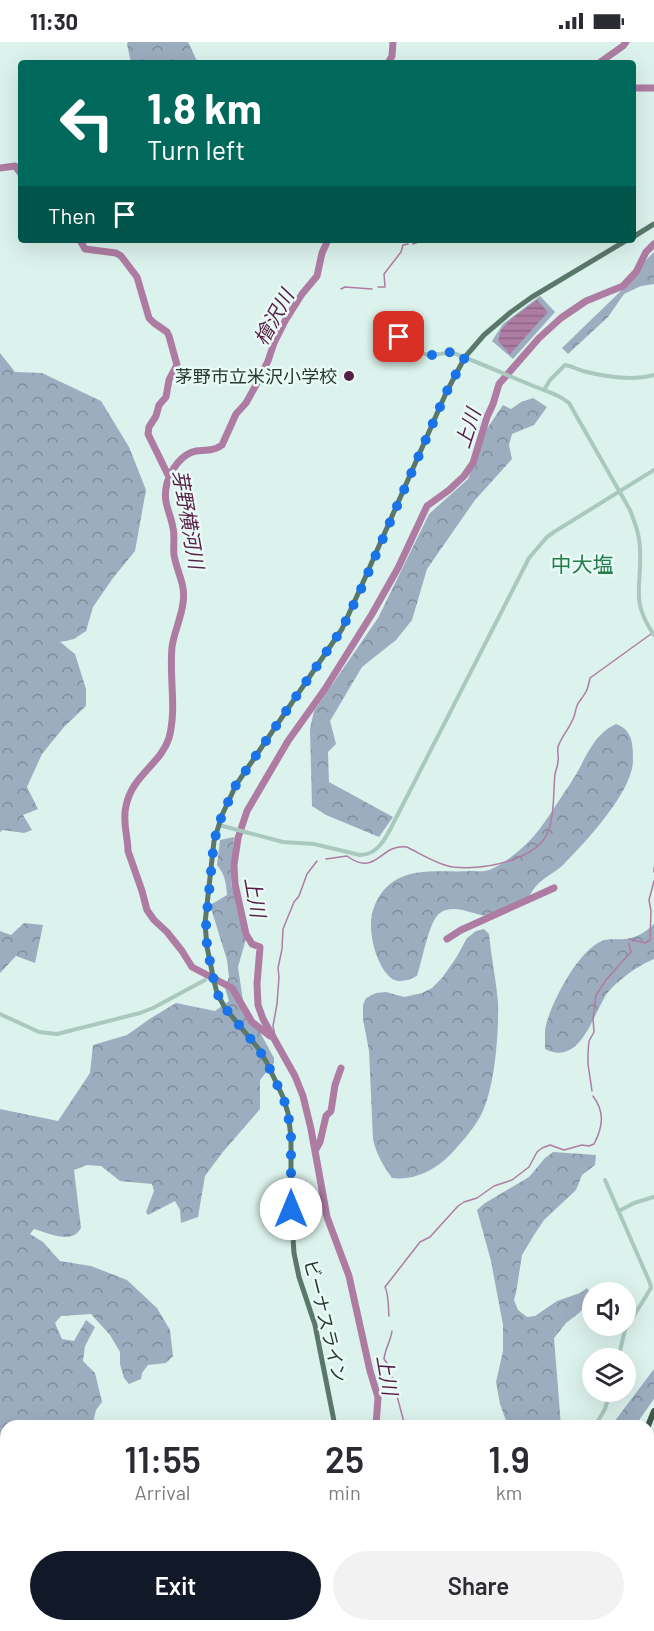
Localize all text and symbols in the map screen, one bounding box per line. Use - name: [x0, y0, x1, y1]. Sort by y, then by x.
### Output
- text: 11:30: [30, 8, 78, 34]
- text: 1.8 km: [147, 82, 262, 132]
- icon: left: [48, 84, 126, 162]
- text: Turn left: [147, 133, 245, 165]
- icon: arrive: [108, 198, 141, 231]
- text: Then: [48, 202, 96, 228]
- water label: 檜沢川: [248, 283, 299, 349]
- pin: [373, 311, 424, 362]
- icon: arrive: [382, 320, 415, 353]
- place label: 茅野市立米沢小学校: [175, 365, 337, 387]
- marker: 茅野市立米沢小学校: [342, 369, 356, 383]
- water label: 上川: [449, 403, 485, 451]
- water label: 芽野横河川: [168, 468, 210, 572]
- district label: 中大塩: [551, 551, 614, 576]
- water label: 上川: [241, 875, 272, 921]
- position arrow: [259, 1177, 323, 1241]
- street label: ビーナスライン: [300, 1257, 352, 1385]
- map controls: [582, 1282, 636, 1402]
- button: sound: [582, 1282, 636, 1336]
- button: layers: [582, 1348, 636, 1402]
- water label: 上川: [373, 1353, 404, 1399]
- text: 11:55: [124, 1437, 201, 1480]
- text: 25: [325, 1437, 364, 1480]
- text: 1.9: [488, 1437, 530, 1480]
- text: Arrival: [135, 1480, 190, 1504]
- text: min: [328, 1480, 361, 1504]
- text: km: [496, 1480, 522, 1504]
- button: Exit: [30, 1551, 321, 1620]
- button: Share: [333, 1551, 624, 1620]

